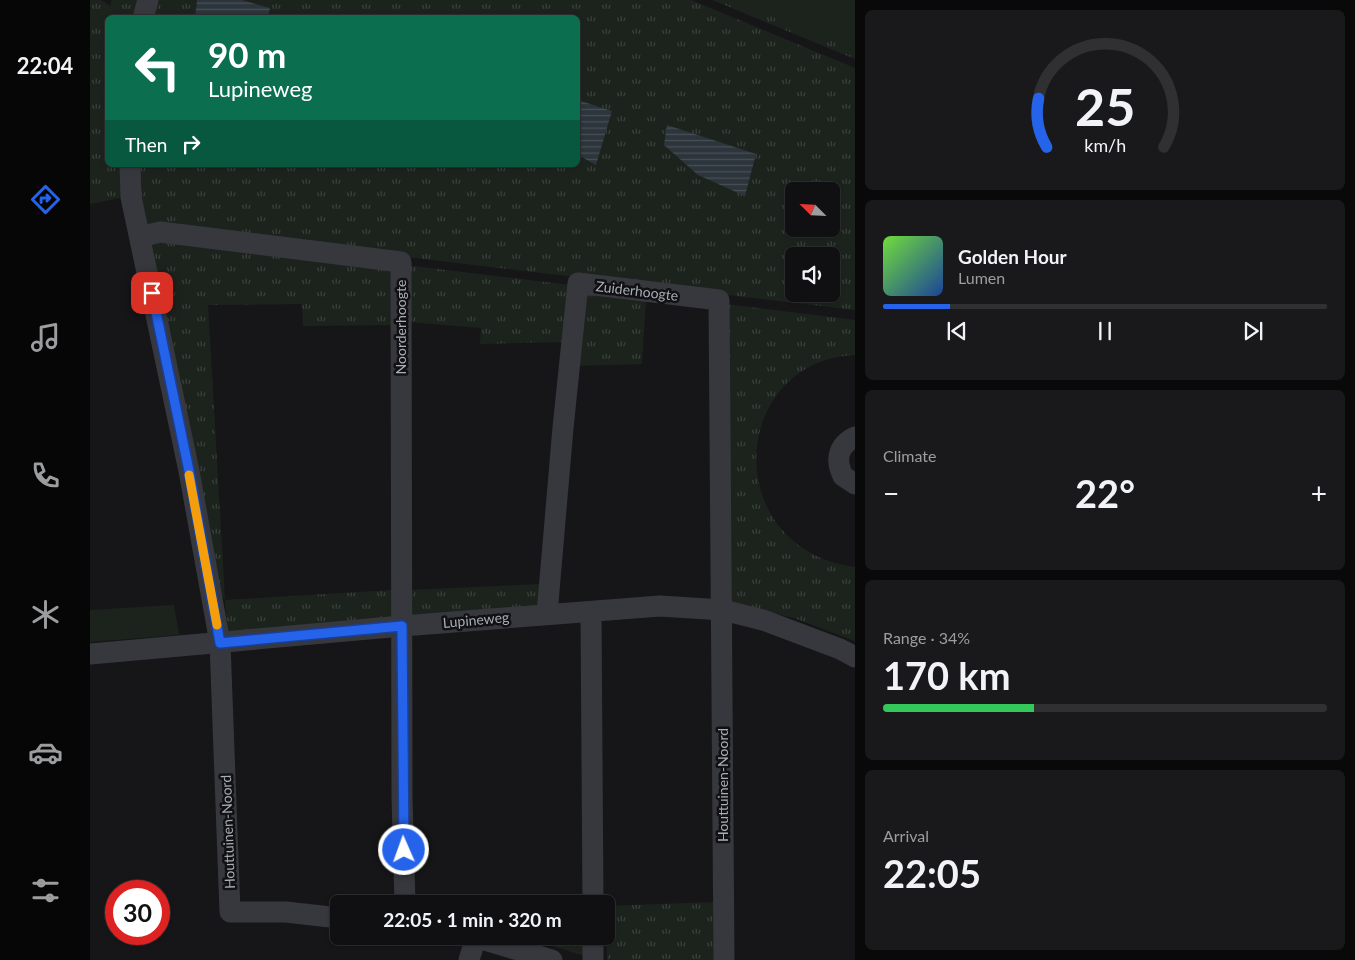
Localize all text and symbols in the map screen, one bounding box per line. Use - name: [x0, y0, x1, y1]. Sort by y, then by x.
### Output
- text: 90 m: [208, 33, 286, 75]
- icon: left: [125, 35, 190, 100]
- text: 22:04: [17, 52, 73, 79]
- text: Lupineweg: [208, 75, 313, 102]
- text: 25: [1075, 75, 1135, 137]
- icon: right: [177, 130, 205, 158]
- text: Then: [125, 133, 167, 156]
- text: km/h: [1084, 134, 1126, 156]
- icon: directions: [28, 182, 63, 217]
- north arrow: [785, 182, 840, 238]
- map controls: [785, 182, 840, 302]
- text: Golden Hour: [958, 245, 1067, 268]
- button: sound: [785, 247, 840, 302]
- text: Lumen: [958, 268, 1005, 287]
- pin: [131, 272, 173, 314]
- street label: Zuiderhoogte: [595, 277, 679, 304]
- icon: arrive: [138, 279, 166, 307]
- street label: Noorderhoogte: [392, 280, 409, 374]
- icon: previous: [943, 317, 971, 345]
- icon: pause: [1091, 317, 1119, 345]
- icon: next: [1239, 317, 1267, 345]
- icon: music: [28, 320, 63, 355]
- text: Climate: [883, 446, 936, 465]
- icon: phone: [28, 458, 63, 493]
- text: 22°: [1075, 470, 1135, 516]
- text: −: [883, 476, 899, 510]
- text: +: [1311, 476, 1327, 510]
- icon: climate: [28, 597, 63, 632]
- street label: Lupineweg: [442, 608, 510, 631]
- text: Range · 34%: [883, 628, 970, 647]
- text: 170 km: [883, 652, 1011, 698]
- street label: Houttuinen-Noord: [714, 728, 731, 842]
- icon: car: [28, 735, 63, 770]
- street label: Houttuinen-Noord: [217, 775, 238, 889]
- position arrow: [377, 823, 429, 875]
- text: Arrival: [883, 826, 929, 845]
- text: 22:05: [883, 850, 981, 896]
- icon: filters: [28, 873, 63, 908]
- speed limit sign: 30: [105, 880, 170, 945]
- text: 22:05 · 1 min · 320 m: [383, 908, 562, 931]

